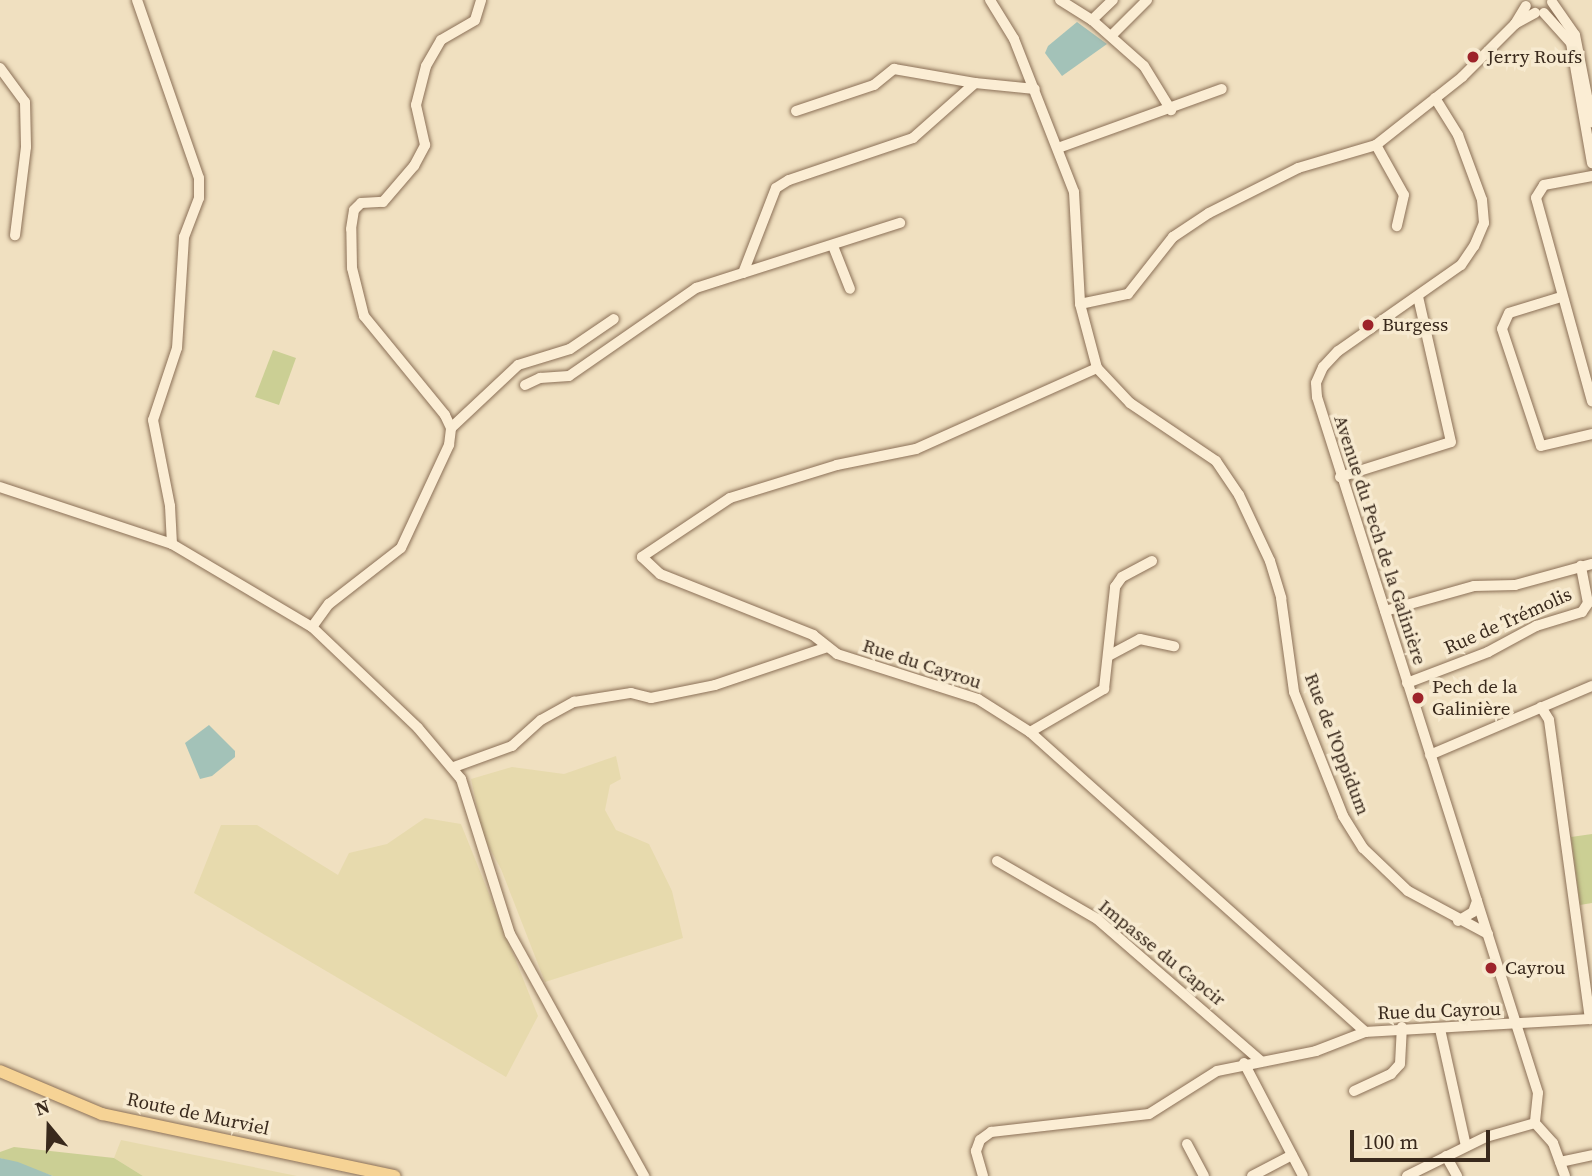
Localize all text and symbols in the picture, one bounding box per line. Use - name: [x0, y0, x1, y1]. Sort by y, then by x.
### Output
- place label: Jerry Roufs: [1487, 46, 1582, 68]
- marker: Jerry Roufs: [1465, 49, 1481, 65]
- place label: Burgess: [1382, 314, 1448, 336]
- marker: Burgess: [1360, 317, 1376, 333]
- street label: Avenue du Pech de la Galinière: [1329, 412, 1431, 668]
- street label: Rue de Trémolis: [1441, 583, 1575, 659]
- street label: Rue du Cayrou: [860, 634, 984, 694]
- street label: Rue de l'Oppidum: [1299, 670, 1375, 818]
- place label: Pech de la Galinière: [1432, 676, 1517, 720]
- marker: Pech de la Galinière: [1410, 690, 1426, 706]
- street label: Impasse du Capcir: [1094, 895, 1230, 1011]
- place label: Cayrou: [1505, 957, 1565, 979]
- marker: Cayrou: [1483, 960, 1499, 976]
- street label: Rue du Cayrou: [1377, 997, 1501, 1025]
- street label: Route de Murviel: [125, 1088, 271, 1140]
- north arrow: [14, 1092, 84, 1162]
- text: N: [31, 1093, 53, 1122]
- scale bar: [1354, 1116, 1494, 1160]
- text: 100 m: [1363, 1127, 1418, 1156]

